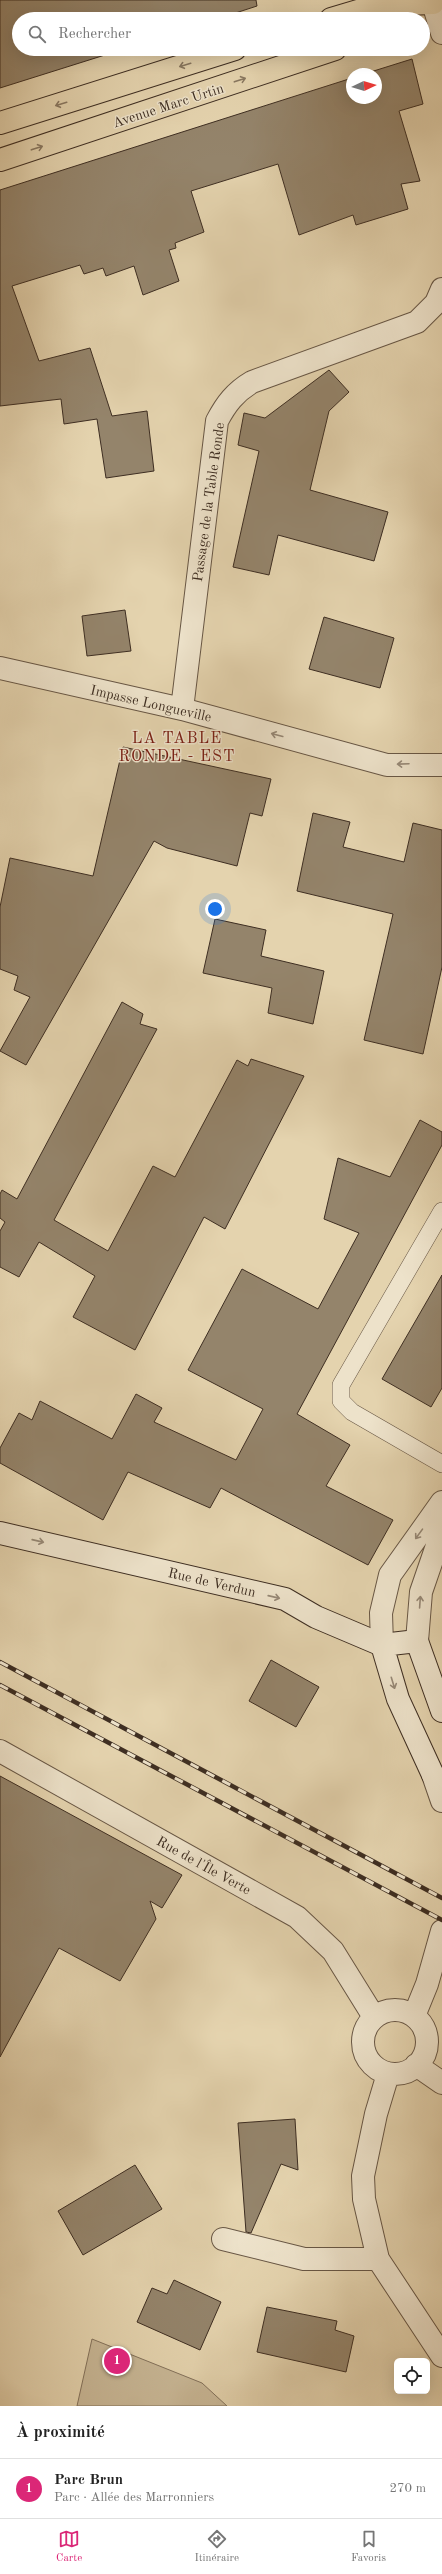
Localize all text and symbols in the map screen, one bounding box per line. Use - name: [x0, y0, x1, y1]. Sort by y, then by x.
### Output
- search box: [12, 12, 430, 56]
- icon: search: [26, 23, 48, 45]
- text: Rechercher: [58, 27, 131, 42]
- one-way arrow: [178, 62, 191, 69]
- north arrow: [346, 68, 382, 104]
- one-way arrow: [234, 76, 246, 84]
- street label: Avenue Marc Urtin: [111, 81, 226, 130]
- one-way arrow: [54, 101, 67, 108]
- one-way arrow: [30, 144, 43, 151]
- street label: Passage de la Table Ronde: [191, 422, 227, 583]
- street label: Impasse Longueville: [89, 683, 213, 725]
- district label: LA TABLE RONDE - EST: [119, 731, 235, 765]
- one-way arrow: [271, 731, 284, 738]
- one-way arrow: [397, 761, 410, 768]
- your location: [205, 899, 225, 919]
- one-way arrow: [415, 1528, 423, 1539]
- one-way arrow: [31, 1538, 44, 1546]
- street label: Rue de Verdun: [167, 1566, 257, 1600]
- one-way arrow: [267, 1593, 280, 1601]
- one-way arrow: [417, 1596, 424, 1609]
- one-way arrow: [390, 1676, 397, 1689]
- street label: Rue de l'Île Verte: [154, 1832, 254, 1898]
- pin: 1: [104, 2346, 130, 2376]
- map controls: [394, 2358, 430, 2394]
- button: locate: [394, 2358, 430, 2394]
- text: À proximité: [16, 2424, 105, 2441]
- text: Parc Brun: [54, 2473, 123, 2488]
- text: 1: [25, 2482, 33, 2495]
- text: 270 m: [389, 2482, 426, 2495]
- text: Parc · Allée des Marronniers: [54, 2491, 214, 2504]
- tab: Carte: [56, 2528, 82, 2566]
- tab: Itinéraire: [194, 2528, 239, 2566]
- tab: Favoris: [351, 2528, 386, 2566]

